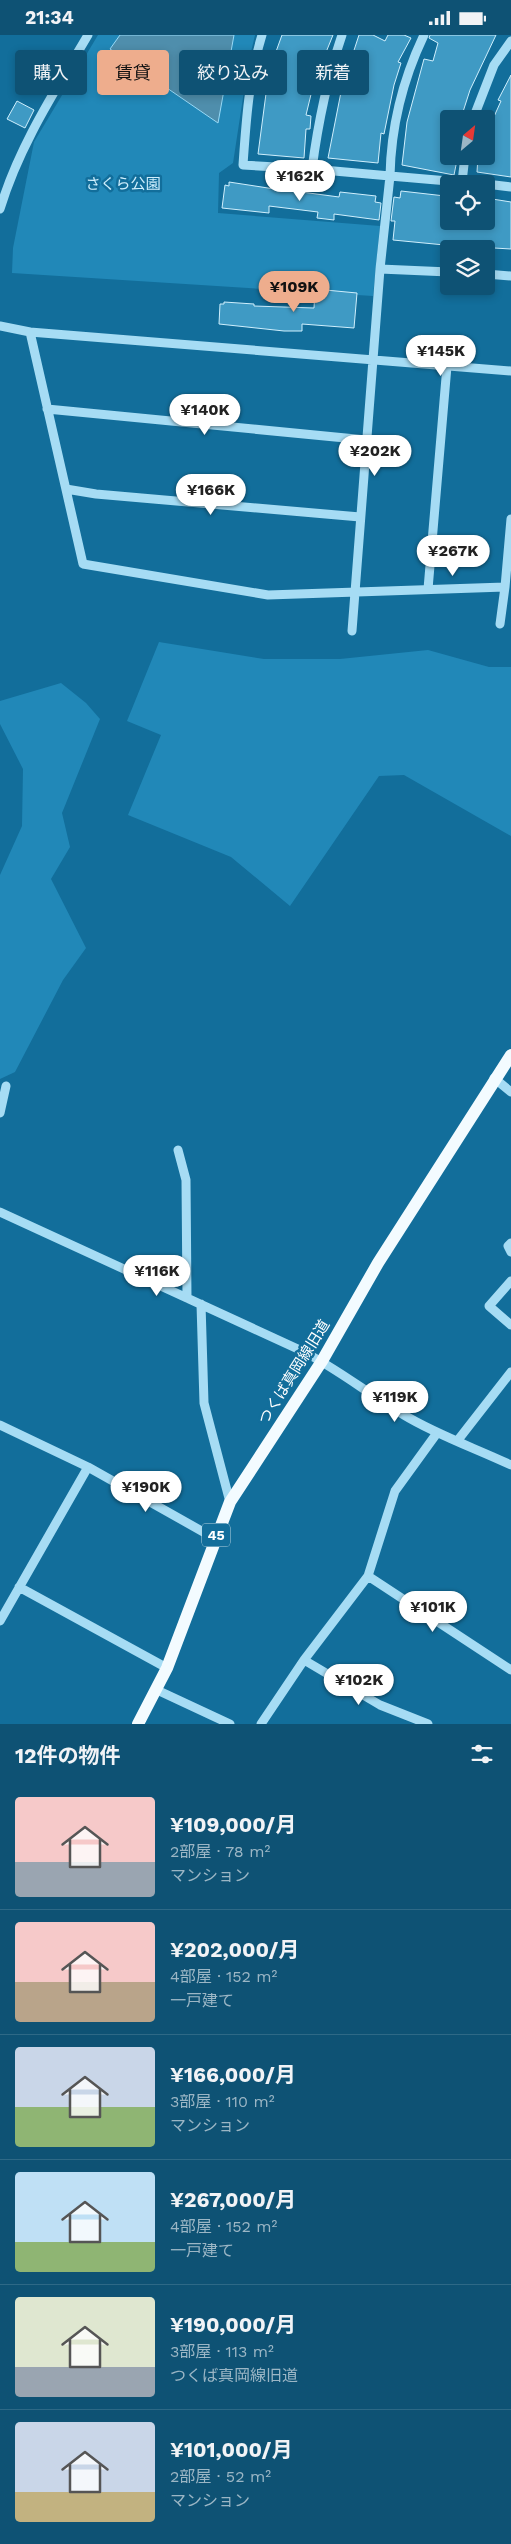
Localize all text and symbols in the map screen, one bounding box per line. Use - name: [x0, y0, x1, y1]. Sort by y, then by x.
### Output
- text: 21:34: [25, 6, 74, 29]
- chip: 購入: [15, 50, 87, 95]
- chip: 賃貸: [97, 50, 169, 95]
- chip: 絞り込み: [179, 50, 287, 95]
- chip: 新着: [297, 50, 369, 95]
- north arrow: [440, 110, 495, 165]
- map controls: [440, 110, 495, 295]
- pin: ¥162K: [265, 159, 335, 202]
- text: ¥162K: [276, 166, 324, 185]
- park label: さくら公園: [85, 175, 161, 193]
- button: locate: [440, 175, 495, 230]
- button: layers: [440, 240, 495, 295]
- pin: ¥109K: [259, 271, 329, 313]
- text: ¥109K: [270, 277, 318, 296]
- pin: ¥145K: [406, 335, 476, 377]
- text: ¥145K: [417, 341, 465, 360]
- pin: ¥140K: [170, 393, 240, 436]
- text: ¥140K: [180, 400, 230, 419]
- pin: ¥202K: [340, 435, 410, 477]
- text: ¥202K: [349, 441, 401, 460]
- pin: ¥166K: [176, 473, 246, 516]
- text: ¥166K: [187, 480, 235, 499]
- pin: ¥267K: [418, 535, 488, 577]
- text: ¥267K: [428, 541, 478, 560]
- pin: ¥116K: [122, 1255, 192, 1297]
- text: ¥116K: [134, 1261, 180, 1280]
- street label: つくば真岡線旧道: [255, 1316, 333, 1428]
- pin: ¥119K: [360, 1381, 430, 1423]
- text: ¥119K: [372, 1387, 418, 1406]
- pin: ¥190K: [111, 1471, 181, 1513]
- text: ¥190K: [122, 1477, 170, 1496]
- road number: 45: [202, 1523, 230, 1547]
- pin: ¥101K: [398, 1591, 468, 1633]
- text: ¥101K: [410, 1597, 456, 1616]
- pin: ¥102K: [324, 1663, 394, 1706]
- text: ¥102K: [335, 1670, 383, 1689]
- icon: filters: [468, 1740, 496, 1768]
- text: 12件の物件: [15, 1743, 121, 1768]
- text: ¥109,000/月: [170, 1812, 296, 1837]
- icon: home: [55, 1817, 115, 1877]
- text: 2部屋 · 78 m²: [170, 1842, 270, 1861]
- text: マンション: [170, 1866, 250, 1885]
- text: ¥202,000/月: [170, 1937, 299, 1962]
- icon: home: [55, 1942, 115, 2002]
- text: 4部屋 · 152 m²: [170, 1967, 277, 1986]
- text: 一戸建て: [170, 1991, 234, 2010]
- text: ¥166,000/月: [170, 2062, 296, 2087]
- icon: home: [55, 2067, 115, 2127]
- text: 3部屋 · 110 m²: [170, 2092, 275, 2111]
- text: マンション: [170, 2116, 250, 2135]
- text: ¥267,000/月: [170, 2187, 296, 2212]
- icon: home: [55, 2192, 115, 2252]
- text: 4部屋 · 152 m²: [170, 2217, 277, 2236]
- text: 一戸建て: [170, 2241, 234, 2260]
- text: ¥190,000/月: [170, 2312, 296, 2337]
- icon: home: [55, 2317, 115, 2377]
- text: 3部屋 · 113 m²: [170, 2342, 274, 2361]
- text: つくば真岡線旧道: [170, 2366, 298, 2385]
- text: ¥101,000/月: [170, 2437, 292, 2462]
- icon: home: [55, 2442, 115, 2502]
- text: 2部屋 · 52 m²: [170, 2467, 271, 2486]
- text: マンション: [170, 2491, 250, 2510]

